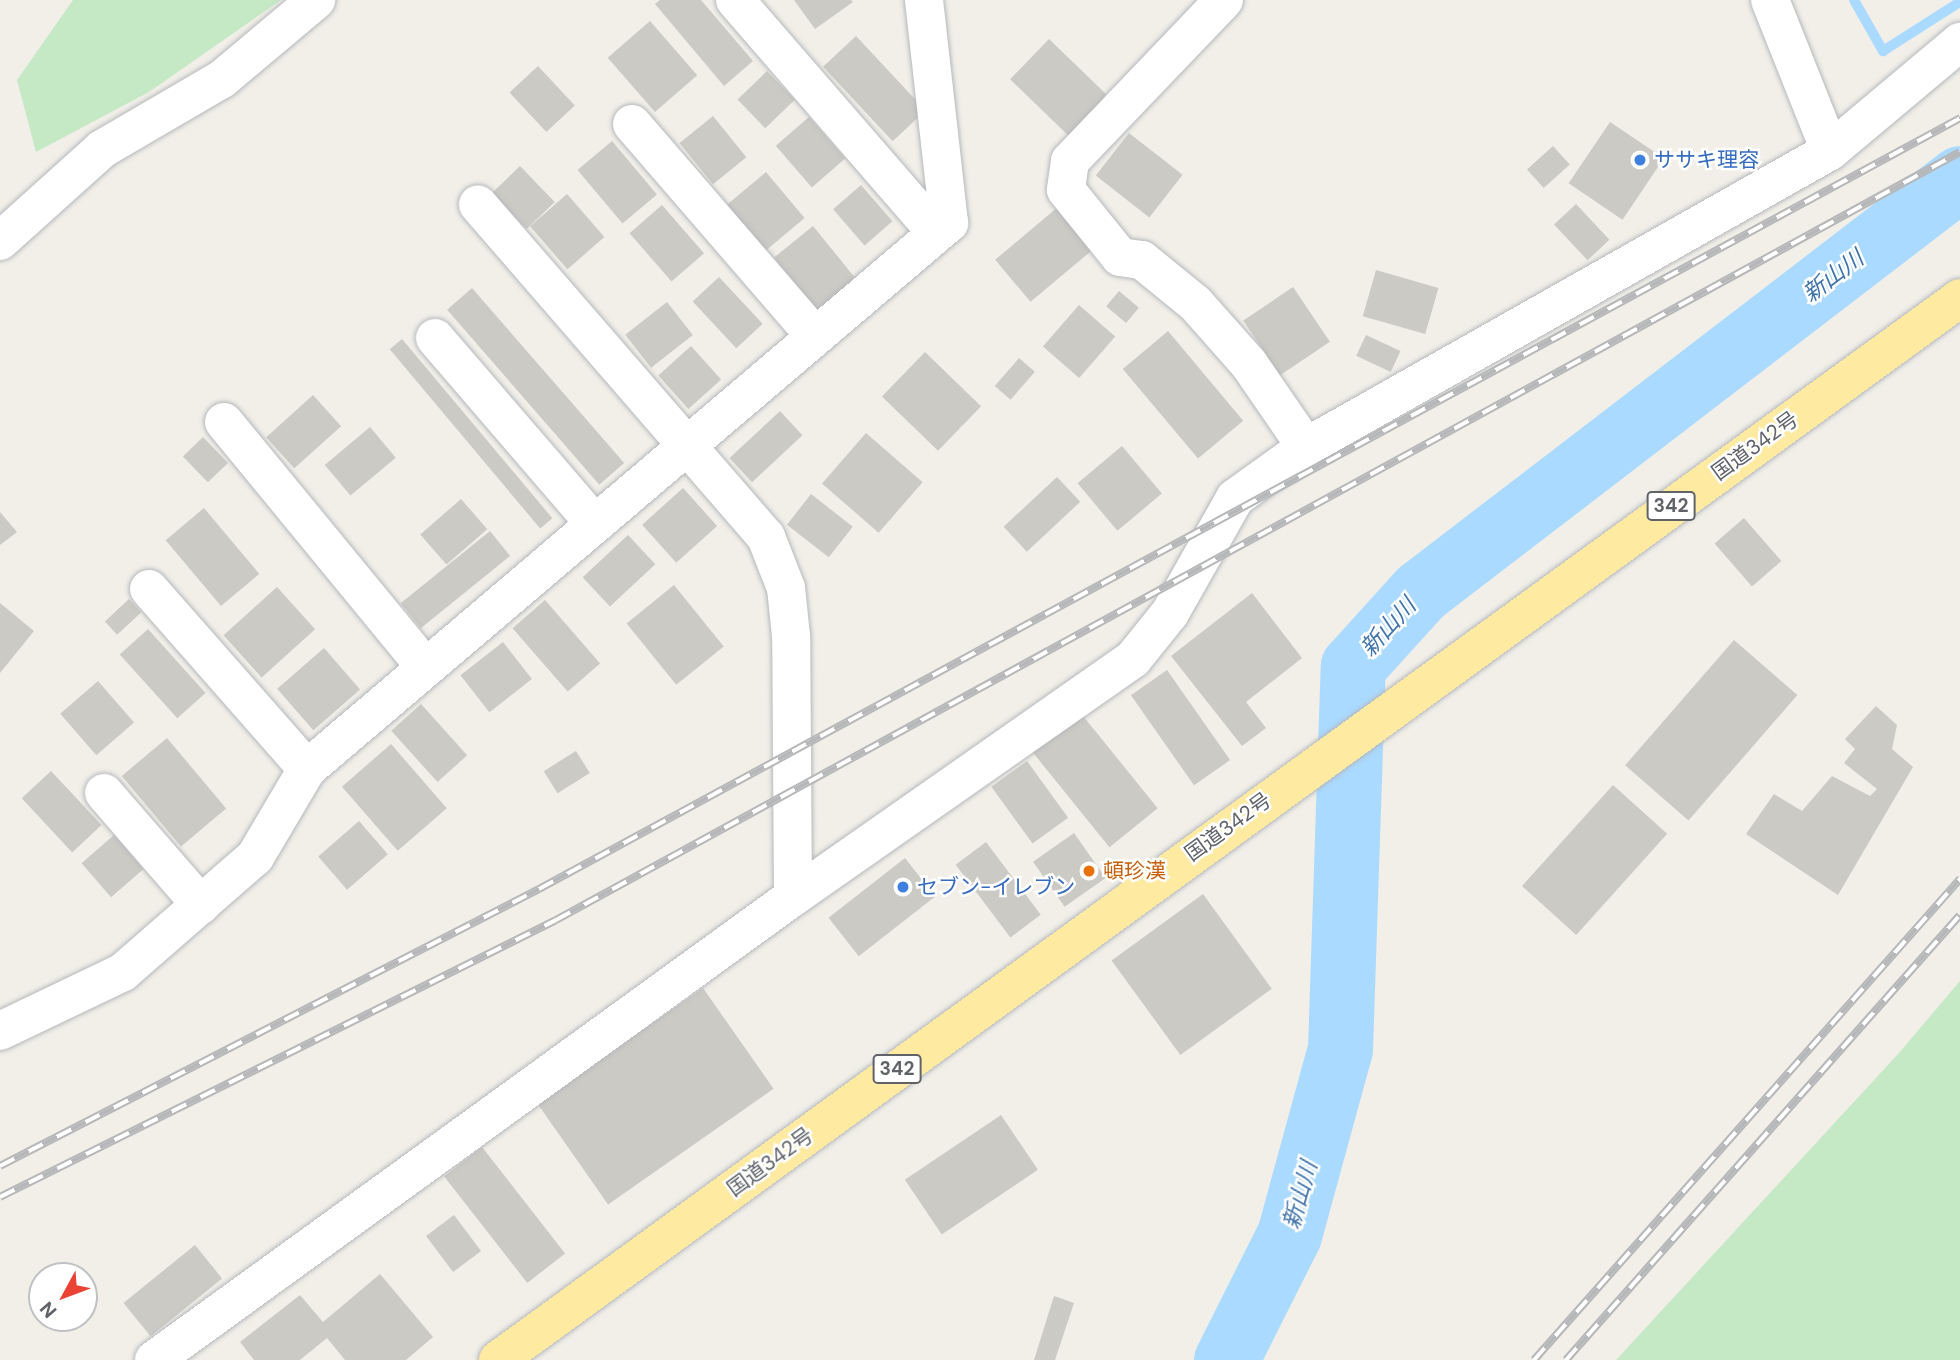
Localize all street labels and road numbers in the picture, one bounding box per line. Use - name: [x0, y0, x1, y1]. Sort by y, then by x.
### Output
- street label: 国道342号: [1707, 406, 1803, 486]
- road number: 342: [1646, 491, 1696, 522]
- street label: 国道342号: [1180, 787, 1276, 867]
- road number: 342: [872, 1054, 922, 1084]
- street label: 国道342号: [722, 1122, 818, 1202]

